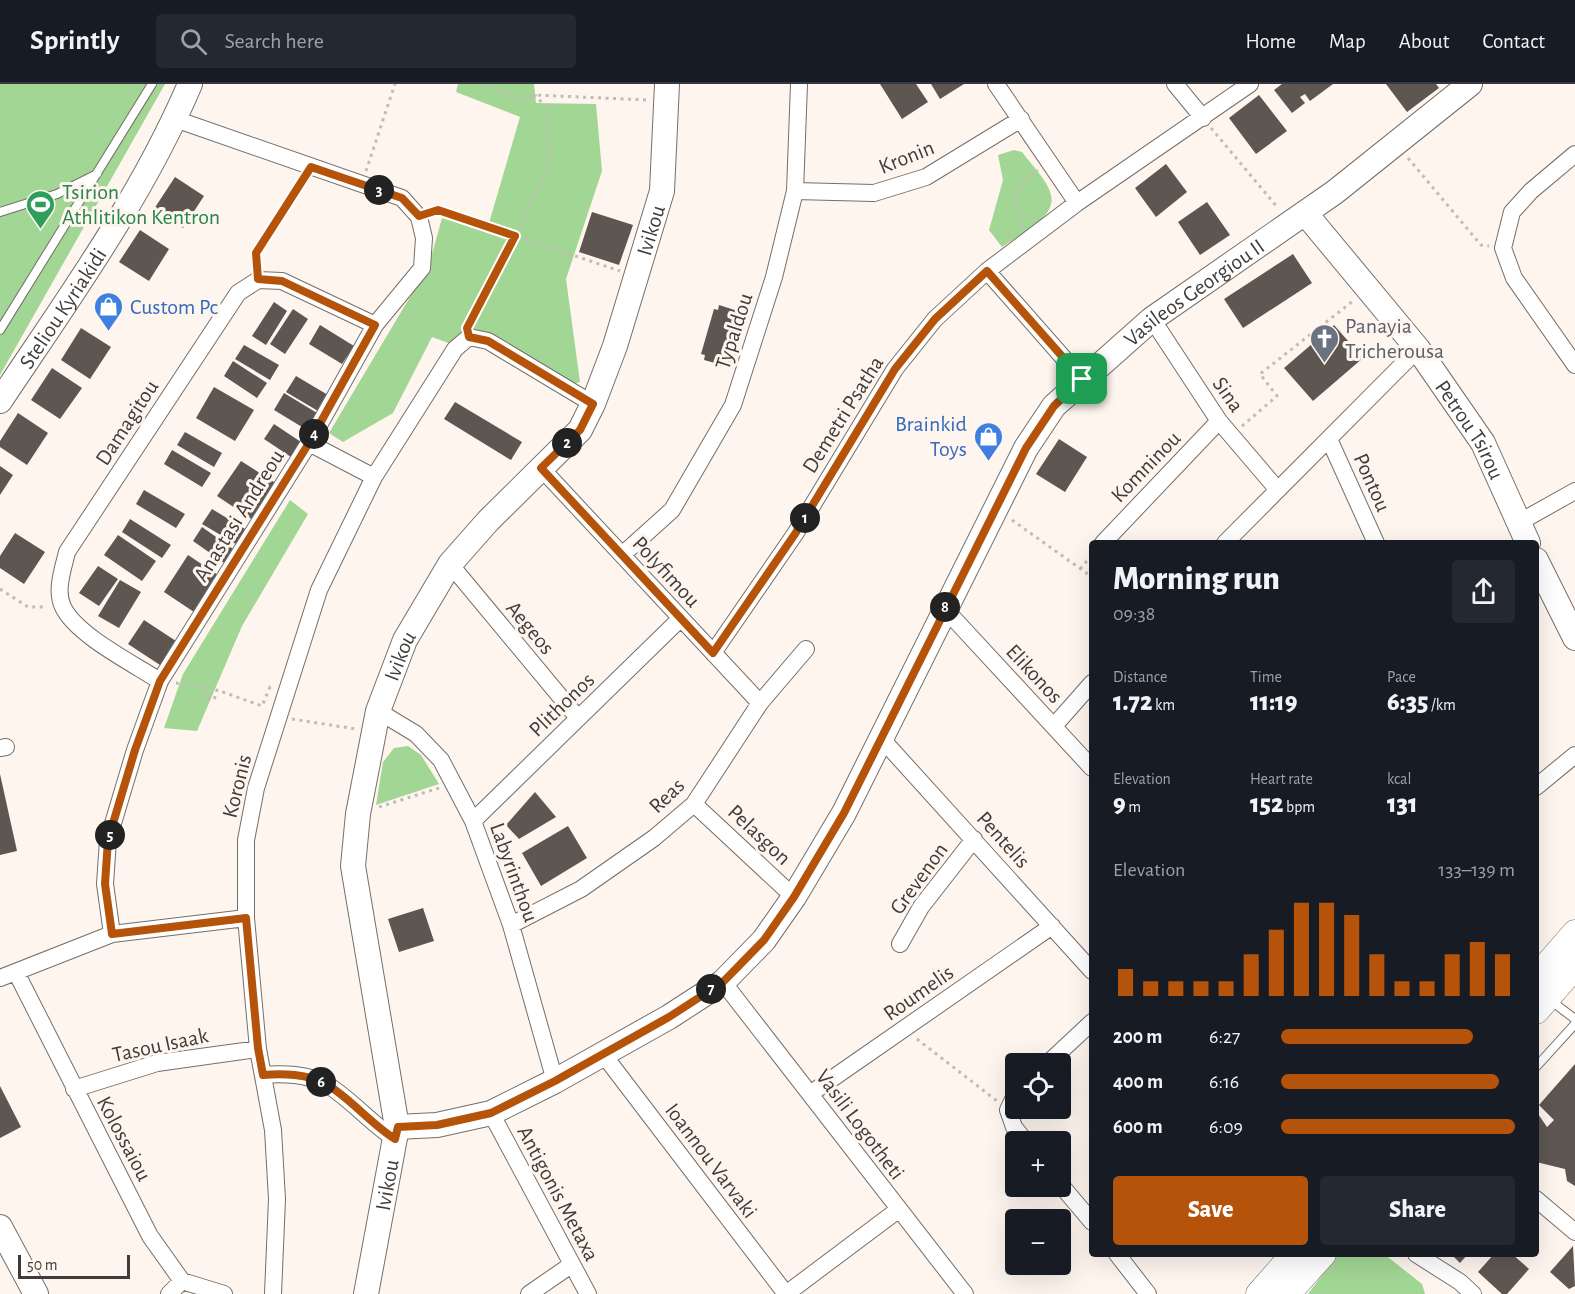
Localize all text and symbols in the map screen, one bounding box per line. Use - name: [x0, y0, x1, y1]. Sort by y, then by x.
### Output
- search box: [156, 14, 576, 68]
- icon: search: [177, 25, 210, 58]
- text: Sprintly: [30, 27, 120, 55]
- text: Search here: [225, 30, 324, 52]
- text: Home: [1245, 31, 1296, 52]
- text: Map: [1329, 31, 1366, 52]
- text: About: [1399, 31, 1449, 52]
- text: Contact: [1482, 31, 1545, 52]
- street label: Kronin: [876, 136, 937, 178]
- pin: 3: [364, 175, 394, 205]
- place label: Tsirion Athlitikon Kentron: [62, 181, 220, 228]
- text: 3: [376, 182, 382, 198]
- sports icon: Tsirion Athlitikon Kentron: [25, 188, 57, 230]
- street label: Ivikou: [633, 202, 669, 258]
- street label: Vasileos Georgiou II: [1120, 235, 1268, 350]
- street label: Steliou Kyriakidi: [15, 244, 111, 373]
- shop icon: Custom Pc: [93, 290, 125, 332]
- street label: Typaldou: [711, 290, 757, 372]
- place label: Custom Pc: [130, 296, 219, 318]
- place label: Panayia Tricherousa: [1345, 315, 1444, 362]
- church icon: Panayia Tricherousa: [1308, 322, 1340, 364]
- street label: Demetri Psatha: [798, 352, 887, 477]
- pin: [1056, 353, 1107, 404]
- icon: arrive: [1065, 362, 1098, 395]
- street label: Sina: [1208, 373, 1248, 416]
- street label: Damagitou: [91, 376, 162, 469]
- street label: Petrou Tsirou: [1431, 376, 1508, 483]
- place label: Brainkid Toys: [895, 413, 967, 460]
- pin: 4: [299, 419, 329, 449]
- shop icon: Brainkid Toys: [972, 420, 1004, 462]
- text: 4: [310, 426, 318, 442]
- street label: Komninou: [1107, 427, 1185, 507]
- pin: 2: [552, 428, 582, 458]
- text: 2: [563, 435, 571, 451]
- street label: Anastasi Andreou: [190, 446, 288, 585]
- street label: Pontou: [1350, 450, 1395, 515]
- pin: 1: [790, 503, 820, 533]
- text: 1: [802, 510, 808, 526]
- street label: Polyfimou: [628, 532, 704, 611]
- button: share: [1452, 560, 1515, 623]
- text: Morning run: [1113, 563, 1280, 596]
- pin: 8: [930, 592, 960, 622]
- street label: Aegeos: [502, 597, 559, 658]
- text: 8: [941, 599, 949, 615]
- text: 09:38: [1113, 604, 1155, 624]
- street label: Ivikou: [381, 627, 420, 684]
- street label: Elikonos: [1002, 640, 1067, 707]
- street label: Plithonos: [525, 668, 599, 741]
- text: Distance: [1113, 669, 1167, 685]
- text: Time: [1250, 669, 1282, 685]
- text: Pace: [1387, 669, 1416, 685]
- text: 1.72: [1113, 689, 1152, 715]
- text: 11:19: [1250, 689, 1297, 715]
- text: 6:35: [1387, 689, 1428, 715]
- text: km: [1152, 697, 1175, 713]
- text: /km: [1428, 697, 1456, 713]
- street label: Koronis: [218, 752, 255, 820]
- text: Elevation: [1113, 771, 1171, 787]
- text: Heart rate: [1250, 771, 1313, 787]
- text: kcal: [1387, 771, 1411, 787]
- street label: Reas: [645, 774, 689, 817]
- text: 9: [1113, 791, 1126, 817]
- text: 152: [1250, 791, 1283, 817]
- text: 131: [1387, 791, 1418, 817]
- text: m: [1126, 799, 1141, 815]
- text: bpm: [1283, 799, 1315, 815]
- street label: Pelasgon: [724, 800, 795, 869]
- street label: Pentelis: [972, 807, 1034, 872]
- pin: 5: [95, 820, 125, 850]
- street label: Labyrinthou: [486, 820, 542, 925]
- text: 5: [107, 827, 113, 843]
- street label: Grevenon: [886, 839, 952, 918]
- text: Elevation: [1113, 860, 1185, 880]
- text: 133–139 m: [1438, 860, 1515, 880]
- street label: Roumelis: [880, 961, 958, 1025]
- pin: 7: [696, 974, 726, 1004]
- text: 7: [708, 981, 714, 997]
- street label: Tasou Isaak: [110, 1024, 210, 1066]
- text: 200 m: [1113, 1027, 1162, 1047]
- text: 6:27: [1209, 1027, 1240, 1047]
- map controls: [1005, 1053, 1071, 1275]
- button: locate: [1005, 1053, 1071, 1119]
- street label: Vasili Logotheti: [812, 1066, 909, 1184]
- pin: 6: [306, 1067, 336, 1097]
- text: 400 m: [1113, 1072, 1163, 1092]
- text: 6:16: [1209, 1072, 1239, 1092]
- text: 6: [317, 1074, 325, 1090]
- street label: Kolossaiou: [93, 1093, 156, 1184]
- street label: Ioannou Varvaki: [661, 1099, 761, 1222]
- text: 600 m: [1113, 1117, 1163, 1137]
- text: 6:09: [1209, 1117, 1243, 1137]
- street label: Antigonis Metaxa: [513, 1122, 603, 1265]
- button: +: [1005, 1131, 1071, 1197]
- street label: Ivikou: [372, 1158, 403, 1212]
- button: Save: [1113, 1176, 1308, 1245]
- button: Share: [1320, 1176, 1515, 1245]
- button: −: [1005, 1209, 1071, 1275]
- scale bar: [18, 1252, 130, 1280]
- text: 50 m: [27, 1257, 58, 1273]

